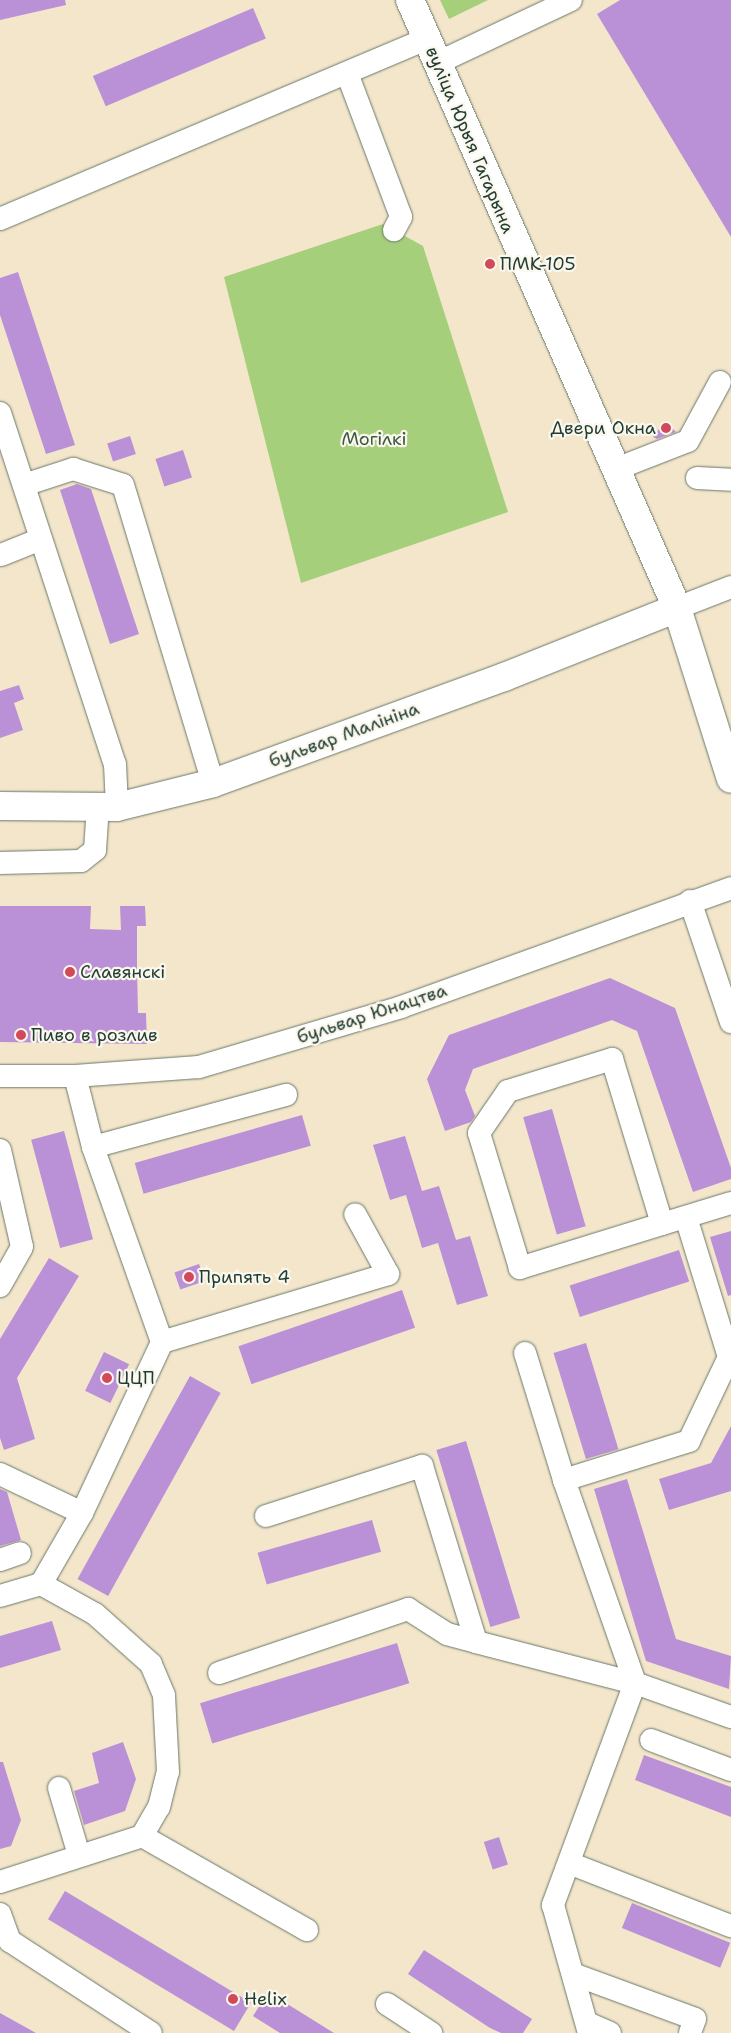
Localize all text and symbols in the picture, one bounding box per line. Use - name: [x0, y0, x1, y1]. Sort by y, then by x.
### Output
- street label: вуліца Юрыя Гагарына: [421, 43, 519, 237]
- place label: ПМК-105: [500, 253, 576, 275]
- marker: ПМК-105: [484, 258, 496, 270]
- place label: Двери Окна: [551, 417, 656, 439]
- marker: Двери Окна: [660, 422, 672, 434]
- park label: Могілкі: [341, 428, 407, 450]
- street label: бульвар Малініна: [266, 698, 422, 772]
- place label: Славянскі: [80, 961, 165, 983]
- marker: Славянскі: [64, 966, 76, 978]
- street label: бульвар Юнацтва: [294, 980, 450, 1048]
- place label: Пиво в розлив: [31, 1024, 158, 1046]
- marker: Пиво в розлив: [15, 1029, 27, 1041]
- place label: Припять 4: [199, 1266, 290, 1288]
- marker: Припять 4: [183, 1271, 195, 1283]
- place label: ЦЦП: [117, 1367, 155, 1389]
- marker: ЦЦП: [101, 1372, 113, 1384]
- place label: Helix: [244, 1988, 287, 2010]
- marker: Helix: [226, 1992, 240, 2006]

